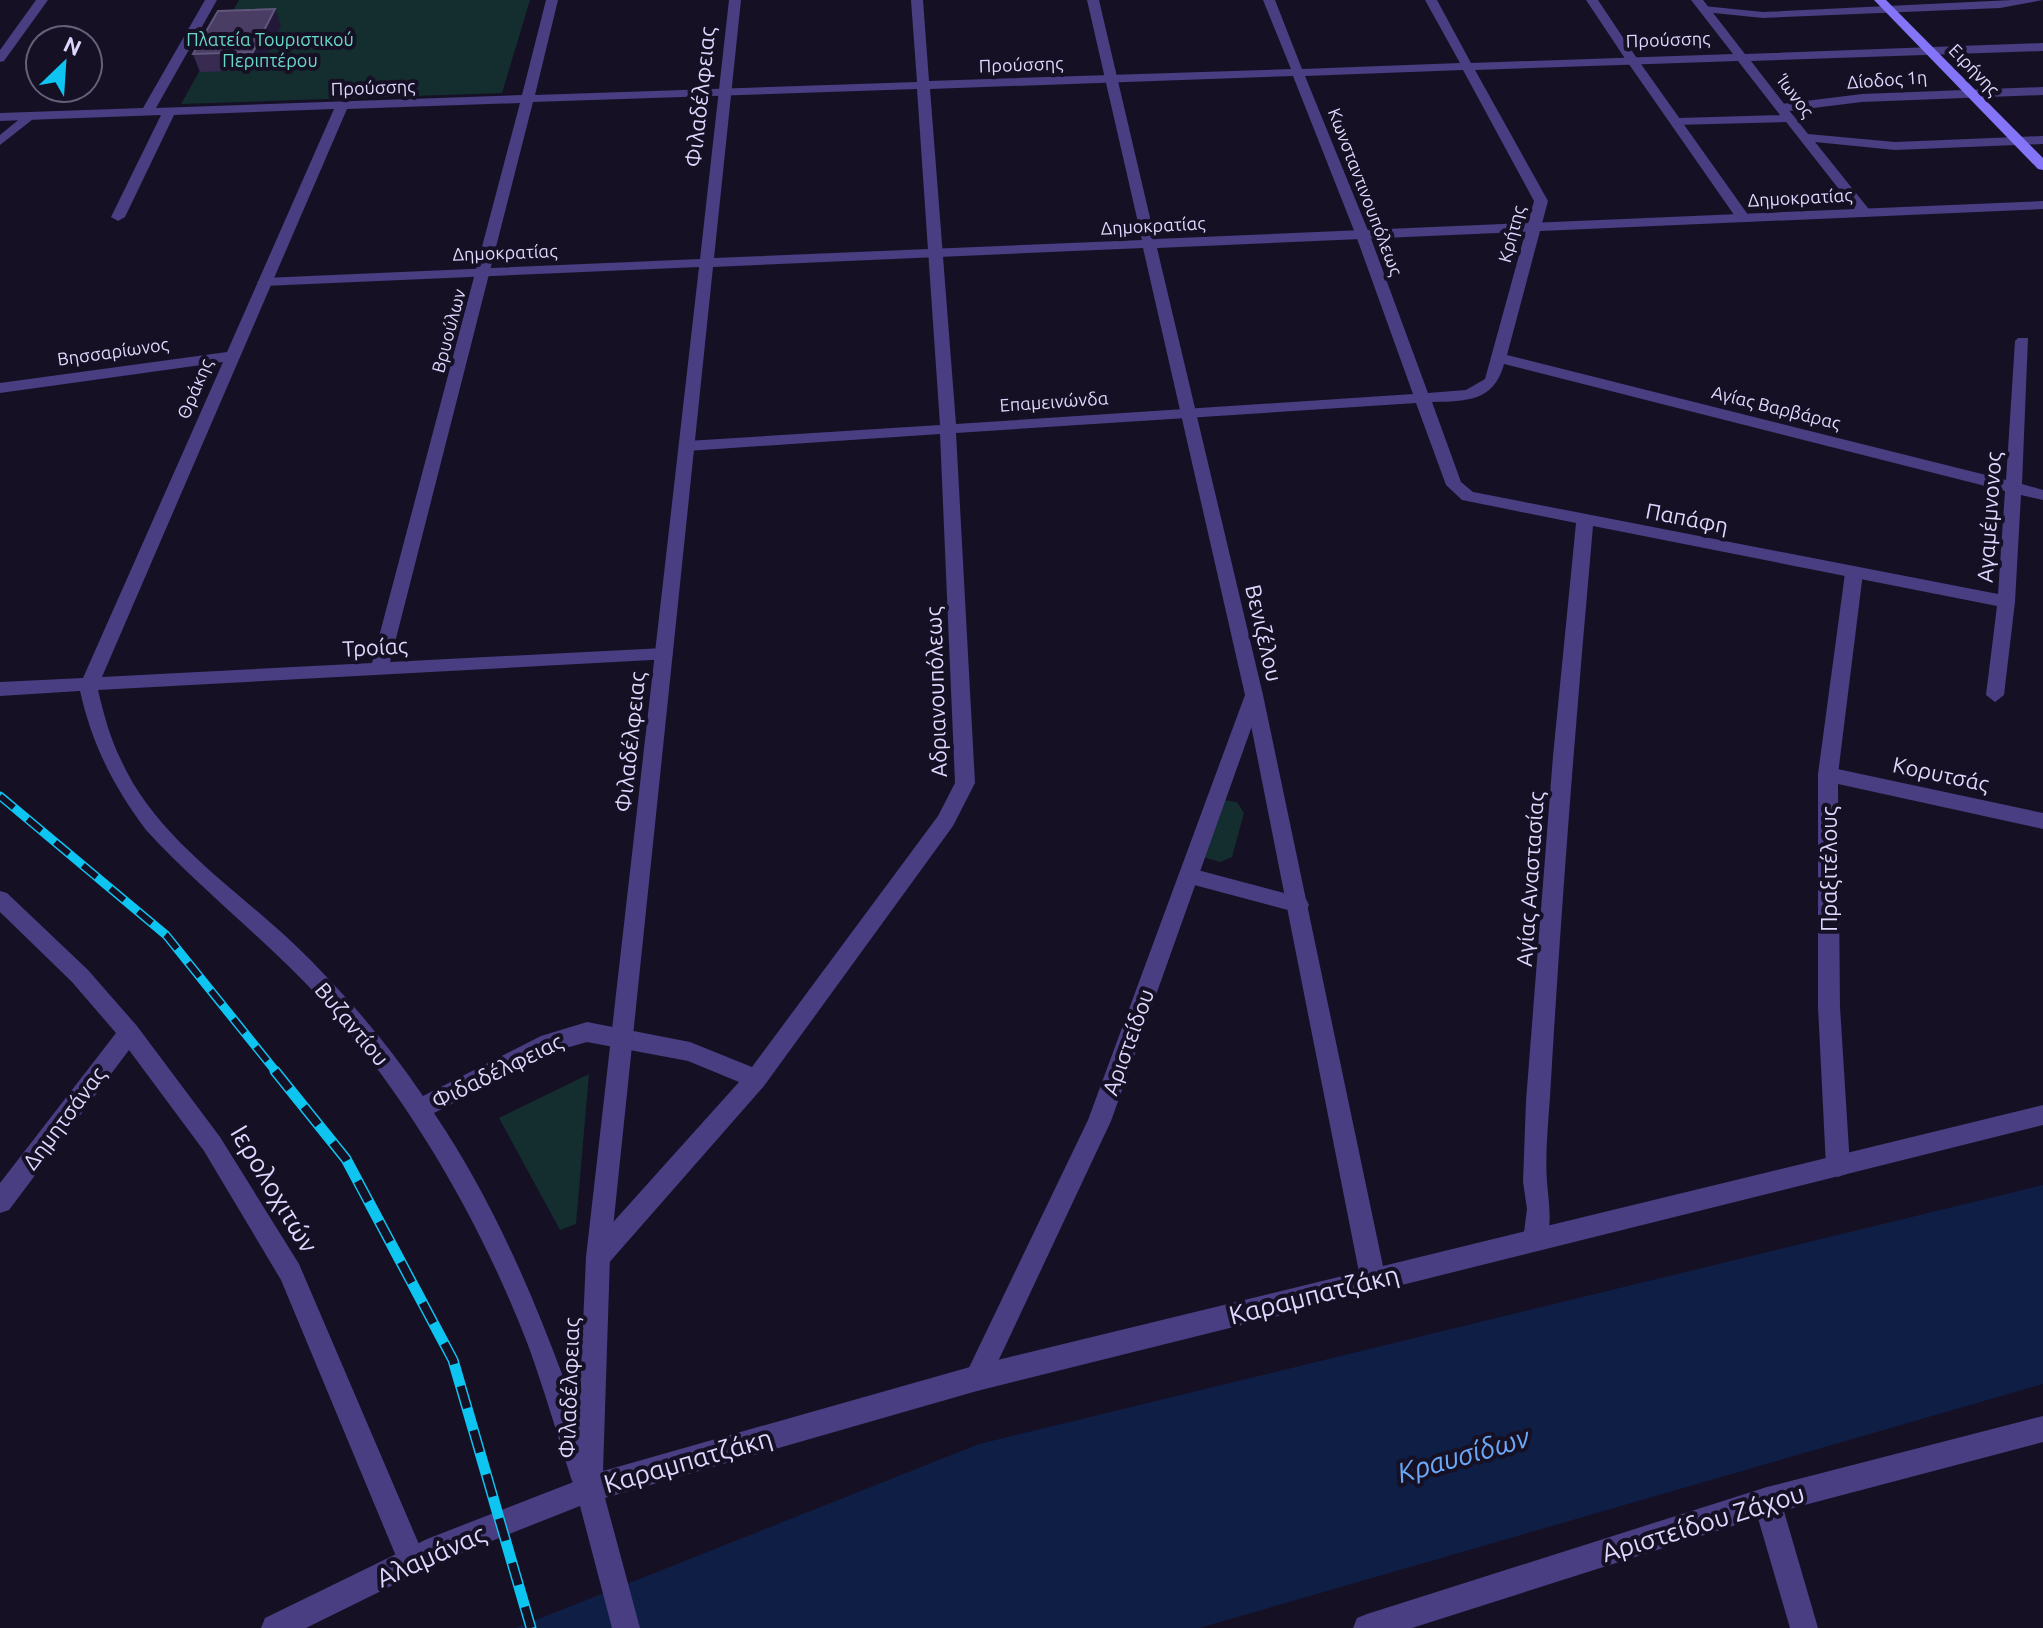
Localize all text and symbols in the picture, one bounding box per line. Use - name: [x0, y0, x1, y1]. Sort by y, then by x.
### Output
- north arrow: [24, 24, 104, 104]
- street label: Φιλαδέλφειας: [680, 25, 720, 169]
- street label: Προύσσης: [1626, 28, 1710, 51]
- park label: Πλατεία Τουριστικού Περιπτέρου: [186, 29, 354, 70]
- text: N: [60, 31, 85, 60]
- street label: Ειρήνης: [1945, 39, 2004, 100]
- street label: Προύσσης: [979, 53, 1063, 76]
- street label: Δίοδος 1η: [1846, 66, 1928, 93]
- street label: Ίωνος: [1772, 69, 1818, 121]
- street label: Προύσσης: [331, 76, 415, 99]
- street label: Κωνσταντινουπόλεως: [1324, 105, 1407, 278]
- street label: Δημοκρατίας: [1747, 184, 1853, 211]
- street label: Κρήτης: [1494, 203, 1529, 265]
- street label: Δημοκρατίας: [1100, 212, 1206, 239]
- street label: Δημοκρατίας: [452, 240, 558, 265]
- street label: Βρυούλων: [427, 286, 469, 375]
- street label: Βησσαρίωνος: [56, 333, 170, 370]
- street label: Θράκης: [173, 356, 217, 422]
- street label: Αγίας Βαρβάρας: [1710, 381, 1843, 434]
- street label: Επαμεινώνδα: [999, 387, 1109, 415]
- street label: Αγαμέμνονος: [1971, 451, 2007, 583]
- street label: Παπάφη: [1644, 497, 1730, 538]
- street label: Βενιζέλου: [1240, 582, 1288, 684]
- street label: Αδριανουπόλεως: [920, 606, 952, 778]
- street label: Τροίας: [342, 632, 408, 662]
- street label: Φιλαδέλφειας: [610, 670, 650, 814]
- street label: Κορυτσάς: [1891, 751, 1991, 797]
- street label: Αγίας Αναστασίας: [1511, 791, 1549, 967]
- street label: Πραξιτέλους: [1816, 806, 1843, 932]
- street label: Βυζαντίου: [310, 977, 394, 1071]
- street label: Αριστείδου: [1097, 985, 1158, 1098]
- street label: Φιδαδέλφειας: [427, 1028, 567, 1114]
- street label: Δημητσάνας: [17, 1062, 111, 1174]
- street label: Ιερολοχιτών: [225, 1120, 324, 1258]
- street label: Καραμπατζάκη: [1226, 1259, 1402, 1331]
- street label: Φιλαδέλφειας: [554, 1317, 584, 1459]
- water label: Κραυσίδων: [1393, 1420, 1534, 1488]
- street label: Καραμπατζάκη: [600, 1423, 776, 1499]
- street label: Αριστείδου Ζάχου: [1598, 1478, 1808, 1567]
- street label: Αλαμάνας: [372, 1519, 491, 1593]

